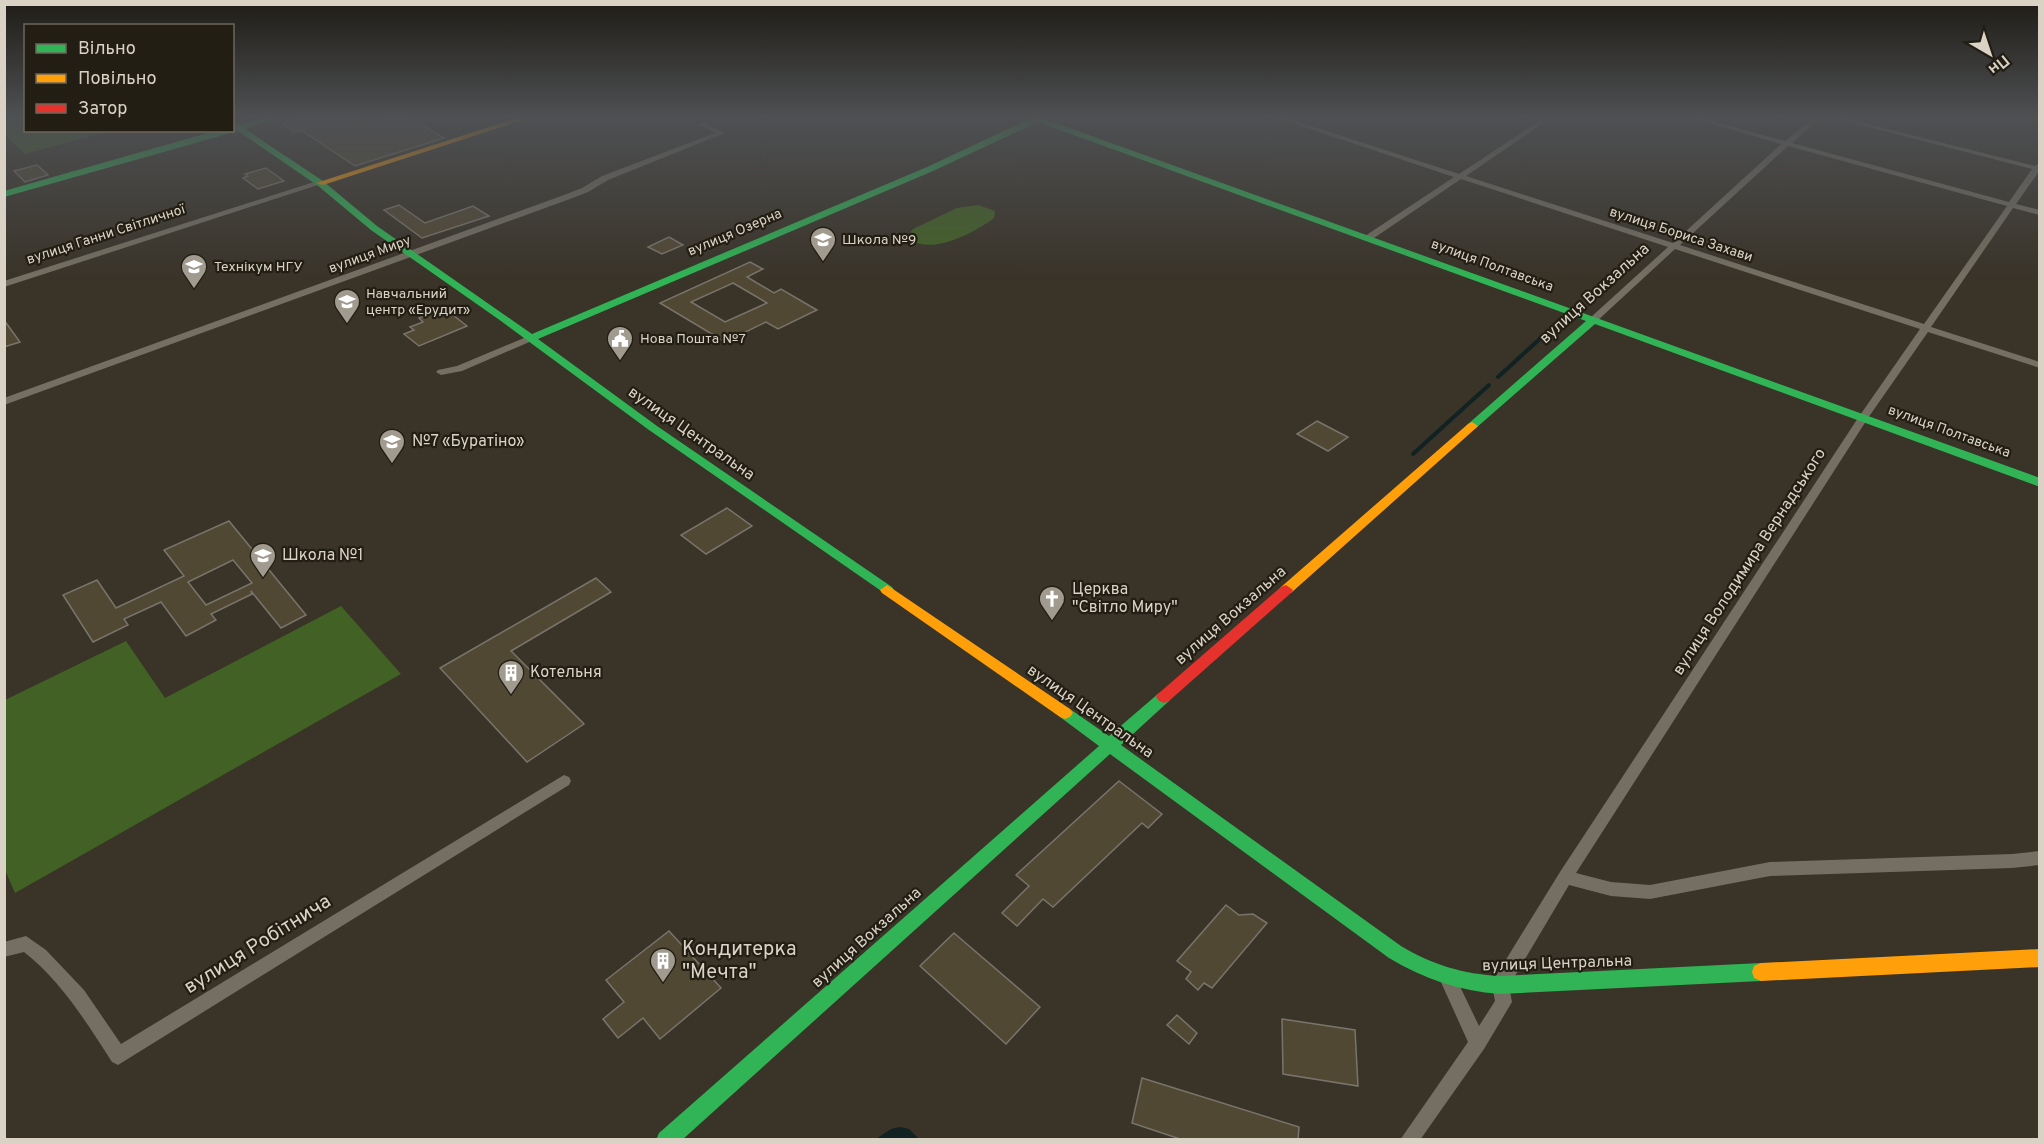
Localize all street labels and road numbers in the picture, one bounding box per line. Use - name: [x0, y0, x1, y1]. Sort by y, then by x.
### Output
- street label: вулиця Ганни Світличної: [25, 201, 188, 269]
- street label: вулиця Бориса Захави: [1607, 204, 1755, 266]
- street label: вулиця Озерна: [685, 206, 785, 260]
- street label: вулиця Миру: [327, 232, 413, 278]
- street label: вулиця Полтавська: [1428, 236, 1556, 296]
- street label: вулиця Вокзальна: [1536, 239, 1654, 349]
- street label: вулиця Центральна: [624, 383, 758, 485]
- street label: вулиця Полтавська: [1885, 402, 2013, 462]
- street label: вулиця Володимира Вернадського: [1669, 445, 1831, 679]
- street label: вулиця Вокзальна: [1171, 562, 1291, 670]
- street label: вулиця Центральна: [1023, 661, 1157, 763]
- street label: вулиця Вокзальна: [808, 883, 926, 993]
- street label: вулиця Робітнича: [179, 889, 337, 1001]
- street label: вулиця Центральна: [1482, 951, 1632, 977]

